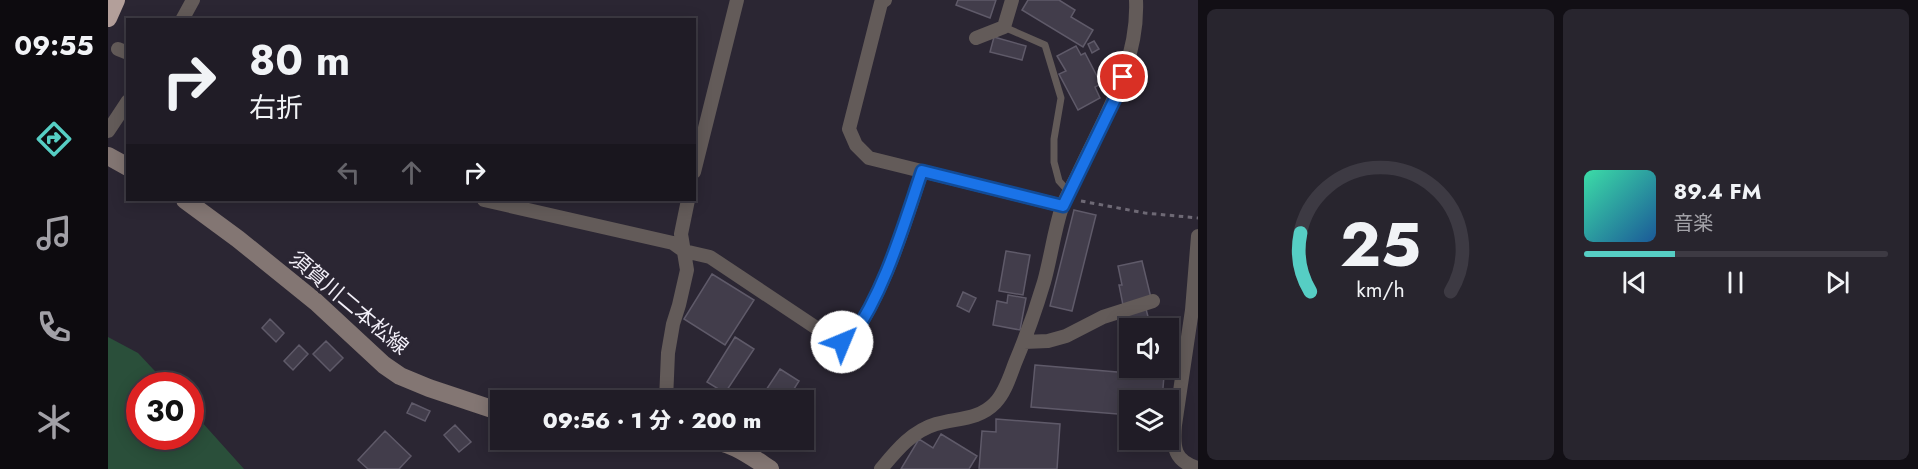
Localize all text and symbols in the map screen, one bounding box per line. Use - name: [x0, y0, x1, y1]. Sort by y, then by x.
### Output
- text: 09:55: [14, 26, 94, 65]
- text: 80 m: [249, 30, 350, 91]
- icon: right: [150, 42, 228, 120]
- pin: [1097, 51, 1148, 102]
- icon: arrive: [1106, 60, 1139, 93]
- text: 右折: [249, 88, 303, 127]
- icon: directions: [33, 118, 75, 160]
- icon: left: [332, 156, 365, 189]
- icon: ahead: [395, 156, 428, 189]
- icon: right: [458, 156, 491, 189]
- text: 89.4 FM: [1674, 175, 1761, 207]
- text: 25: [1340, 199, 1421, 289]
- text: 音楽: [1674, 209, 1714, 238]
- icon: music: [33, 212, 75, 254]
- street label: 須賀川二本松線: [283, 244, 415, 362]
- icon: previous: [1618, 266, 1651, 299]
- icon: pause: [1719, 266, 1752, 299]
- icon: next: [1821, 266, 1854, 299]
- text: km/h: [1356, 274, 1404, 305]
- icon: phone: [33, 306, 75, 348]
- position arrow: [810, 310, 874, 374]
- map controls: [1119, 318, 1179, 450]
- button: sound: [1119, 318, 1179, 378]
- speed limit sign: 30: [126, 372, 204, 450]
- button: layers: [1119, 390, 1179, 450]
- icon: climate: [33, 401, 75, 443]
- text: 09:56 · 1 分 · 200 m: [543, 404, 761, 436]

